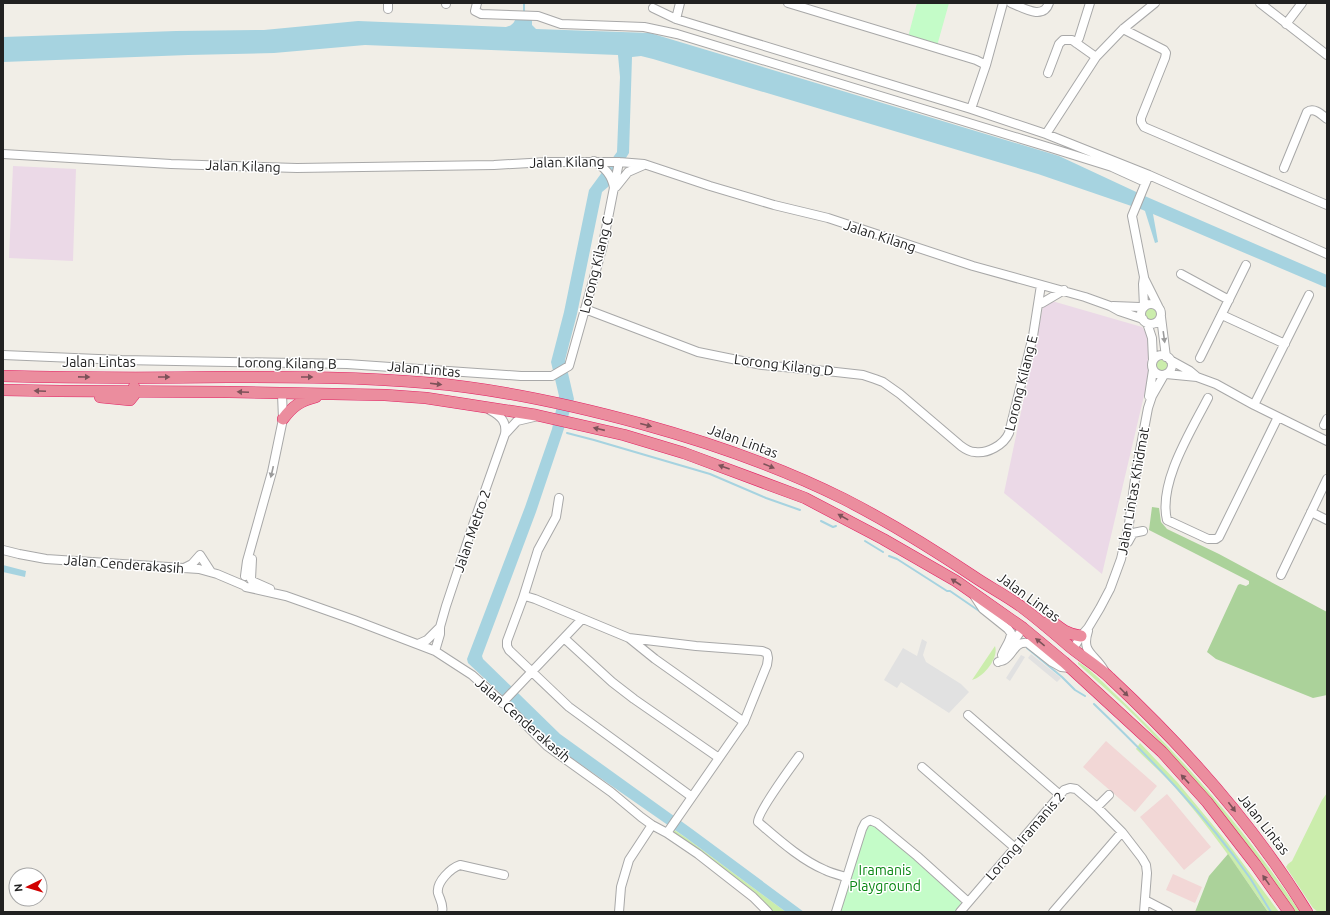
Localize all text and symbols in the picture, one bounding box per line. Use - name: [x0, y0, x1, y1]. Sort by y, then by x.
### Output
- street label: Jalan Kilang: [529, 153, 605, 171]
- street label: Jalan Kilang: [205, 157, 281, 175]
- street label: Lorong Kilang C: [576, 215, 616, 315]
- street label: Jalan Kilang: [842, 217, 918, 255]
- one-way arrow: [1161, 331, 1167, 343]
- street label: Lorong Kilang E: [1001, 333, 1041, 433]
- street label: Lorong Kilang D: [733, 351, 835, 379]
- street label: Jalan Lintas: [62, 354, 136, 370]
- street label: Lorong Kilang B: [237, 354, 337, 372]
- street label: Jalan Lintas: [387, 358, 461, 380]
- one-way arrow: [78, 374, 91, 380]
- one-way arrow: [158, 374, 171, 380]
- one-way arrow: [301, 374, 313, 381]
- one-way arrow: [430, 381, 442, 387]
- one-way arrow: [33, 388, 46, 394]
- one-way arrow: [237, 389, 249, 396]
- street label: Jalan Lintas: [706, 421, 780, 461]
- one-way arrow: [640, 422, 652, 428]
- one-way arrow: [593, 425, 606, 431]
- street label: Jalan Lintas Khidmat: [1114, 425, 1152, 556]
- one-way arrow: [717, 463, 729, 469]
- one-way arrow: [764, 464, 776, 470]
- one-way arrow: [269, 465, 275, 478]
- street label: Jalan Metro 2: [450, 488, 494, 574]
- one-way arrow: [837, 514, 849, 520]
- street label: Jalan Cenderakasih: [63, 552, 185, 576]
- street label: Jalan Lintas: [995, 569, 1063, 625]
- one-way arrow: [950, 578, 962, 585]
- one-way arrow: [1034, 637, 1045, 646]
- street label: Jalan Cenderakasih: [472, 674, 574, 766]
- one-way arrow: [1119, 687, 1129, 697]
- one-way arrow: [1181, 774, 1190, 783]
- street label: Lorong Iramanis 2: [982, 788, 1068, 884]
- street label: Jalan Lintas: [1235, 790, 1293, 858]
- one-way arrow: [1228, 802, 1236, 813]
- park label: Iramanis Playground: [849, 862, 921, 894]
- north arrow: [8, 867, 48, 907]
- one-way arrow: [1262, 875, 1270, 885]
- text: N: [12, 883, 24, 892]

